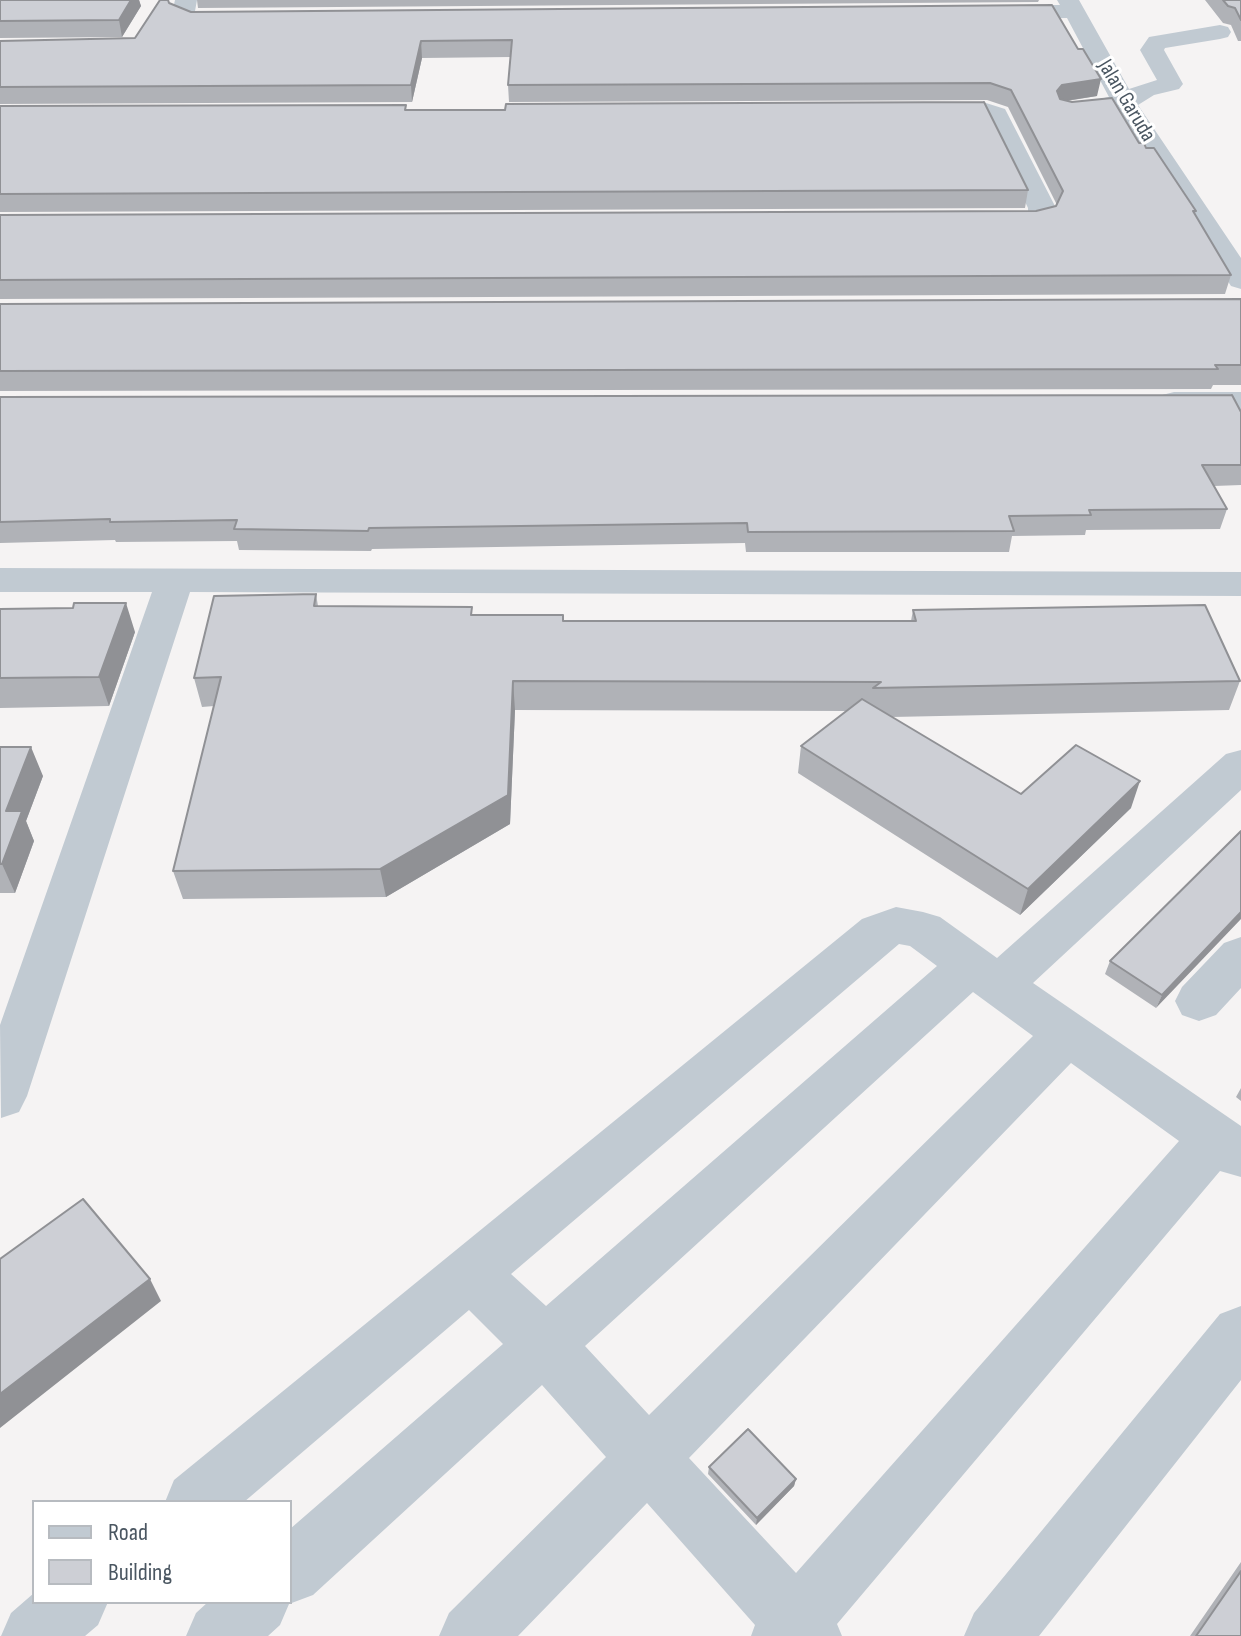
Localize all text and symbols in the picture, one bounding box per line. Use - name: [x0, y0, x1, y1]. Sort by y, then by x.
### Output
- street label: Jalan Garuda: [1091, 55, 1161, 147]
- legend: [32, 1500, 292, 1604]
- text: Road: [108, 1518, 148, 1547]
- text: Building: [108, 1558, 172, 1587]

